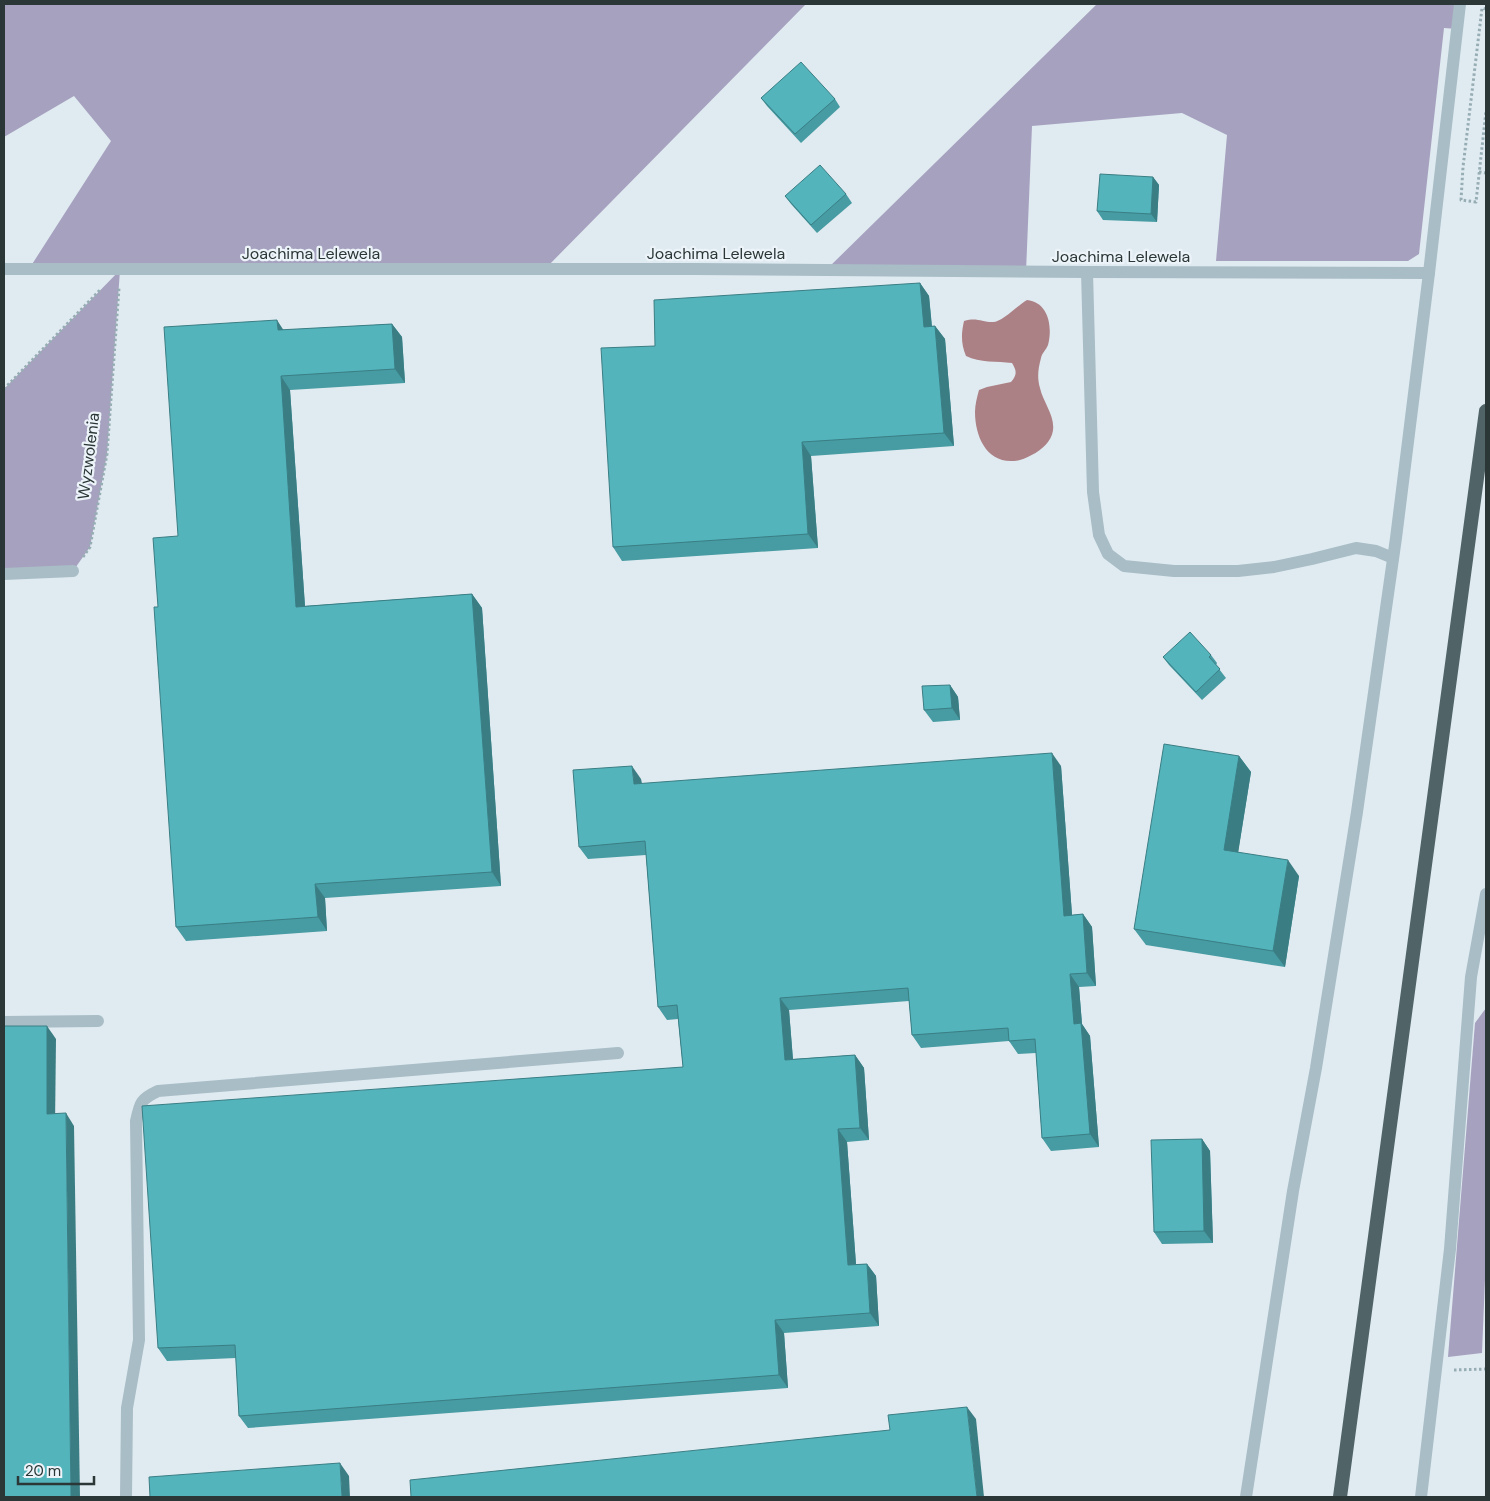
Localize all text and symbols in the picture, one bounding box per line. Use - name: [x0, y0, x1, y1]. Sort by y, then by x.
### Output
- street label: Joachima Lelewela: [242, 243, 380, 264]
- street label: Joachima Lelewela: [647, 243, 785, 264]
- street label: Joachima Lelewela: [1052, 246, 1190, 267]
- street label: Wyzwolenia: [73, 411, 104, 501]
- scale bar: [18, 1454, 94, 1486]
- text: 20 m: [25, 1461, 61, 1481]

